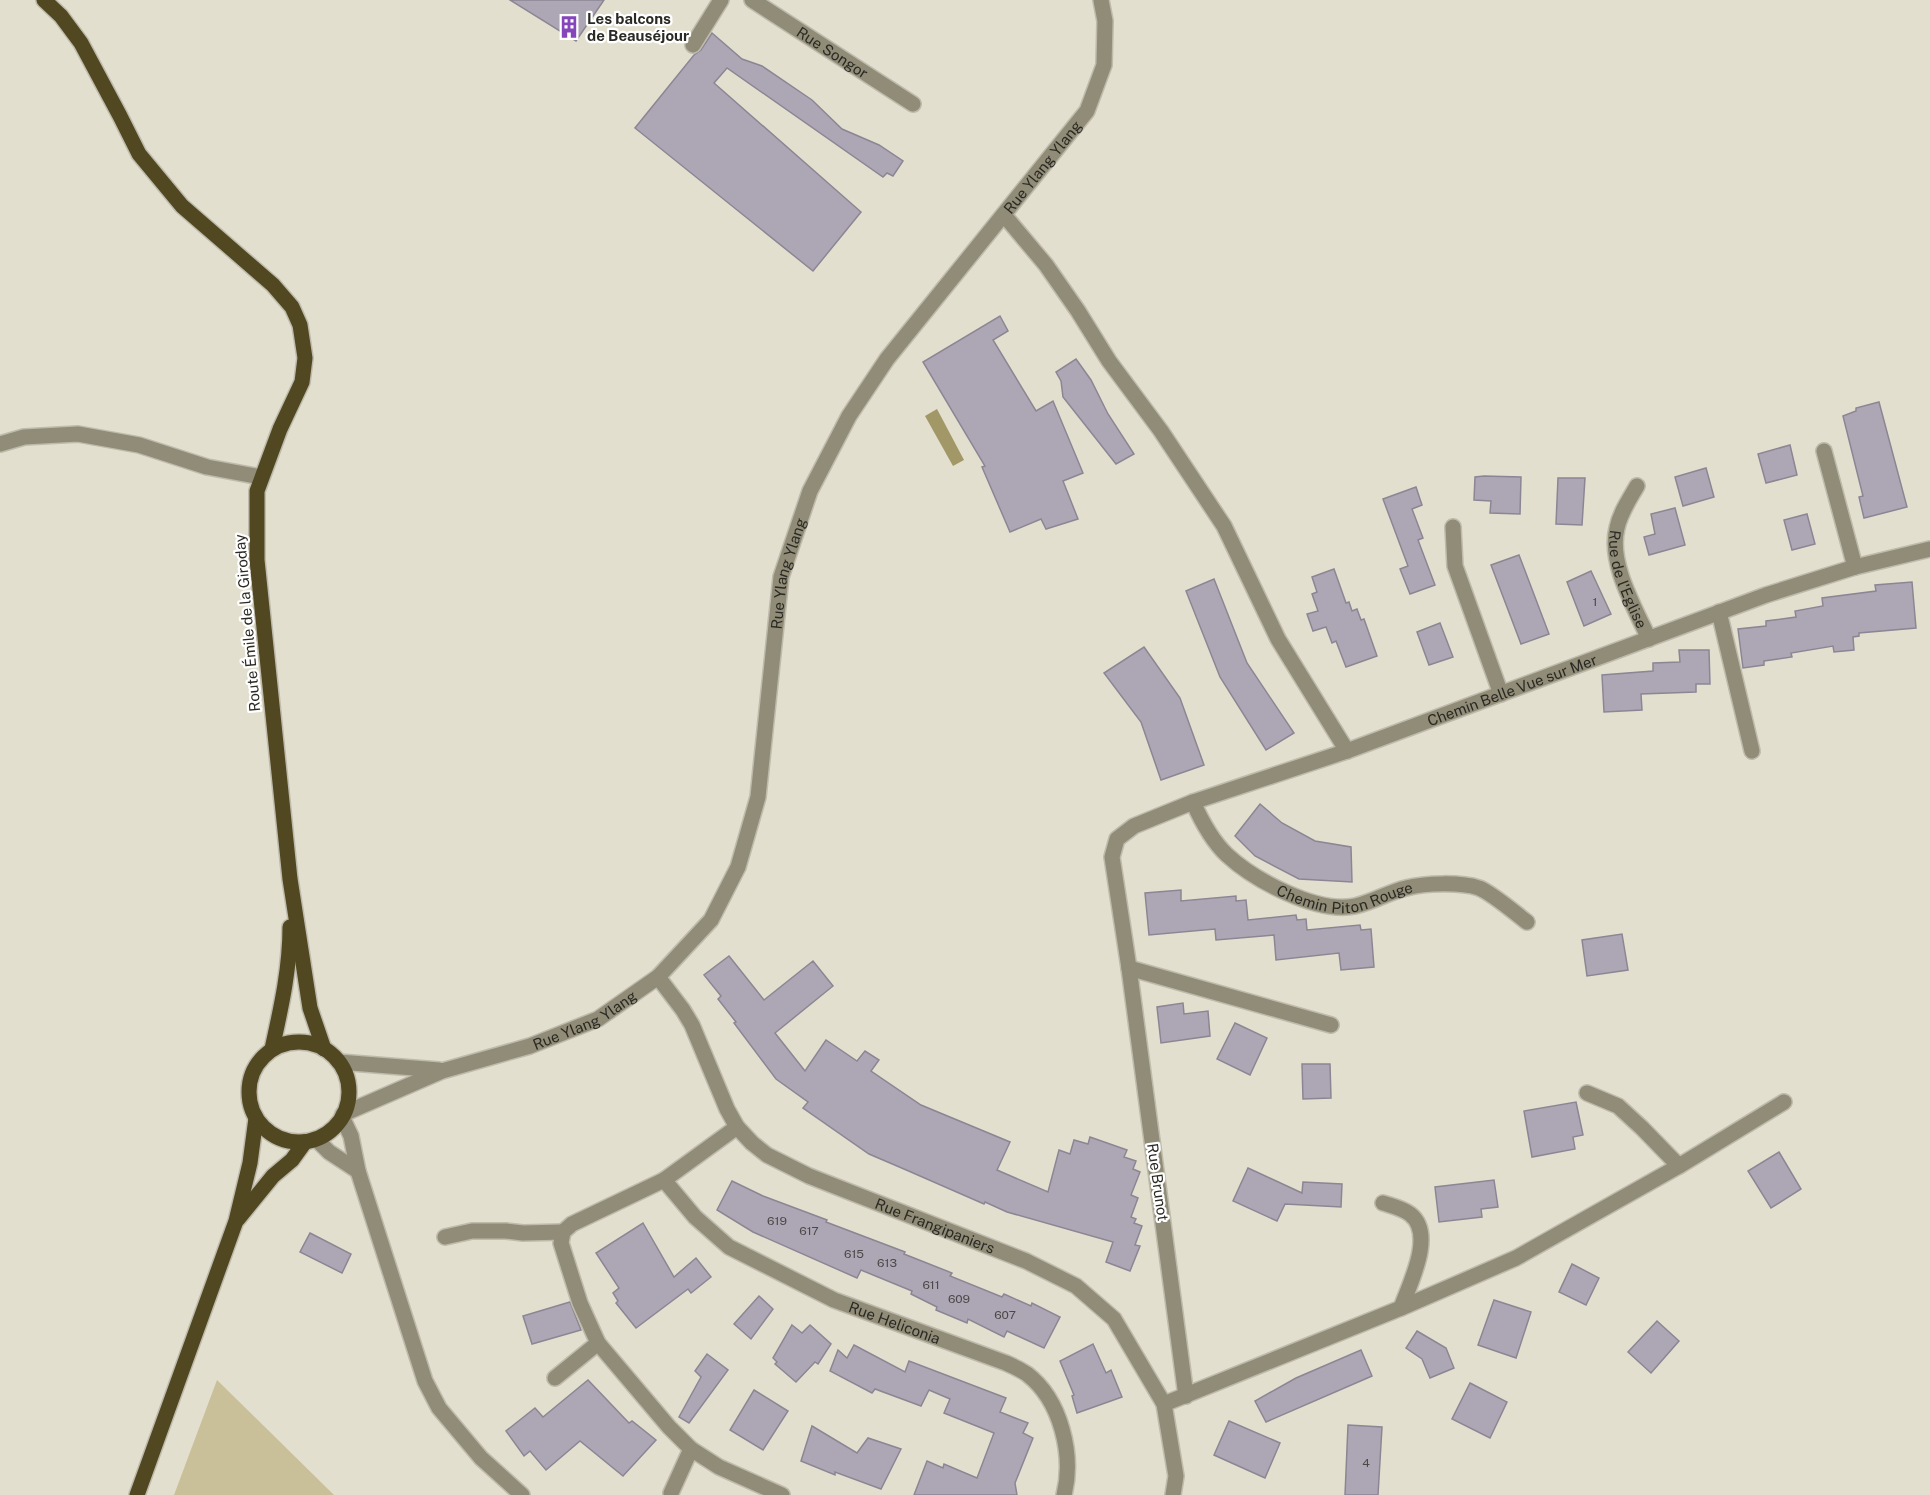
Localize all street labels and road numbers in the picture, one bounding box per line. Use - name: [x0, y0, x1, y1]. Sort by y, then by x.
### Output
- street label: Rue Songor: [794, 23, 872, 81]
- street label: Rue Ylang Ylang: [1000, 117, 1085, 217]
- street label: Rue Ylang Ylang: [767, 516, 809, 630]
- street label: Rue de l'Eglise: [1607, 529, 1651, 631]
- street label: Route Émile de la Giroday: [231, 534, 263, 712]
- street label: Chemin Belle Vue sur Mer: [1425, 650, 1599, 729]
- street label: Chemin Piton Rouge: [1276, 877, 1416, 895]
- street label: Rue Ylang Ylang: [530, 986, 639, 1053]
- street label: Rue Brunot: [1144, 1142, 1172, 1222]
- street label: Rue Frangipaniers: [873, 1194, 997, 1256]
- street label: Rue Heliconia: [847, 1298, 943, 1347]

